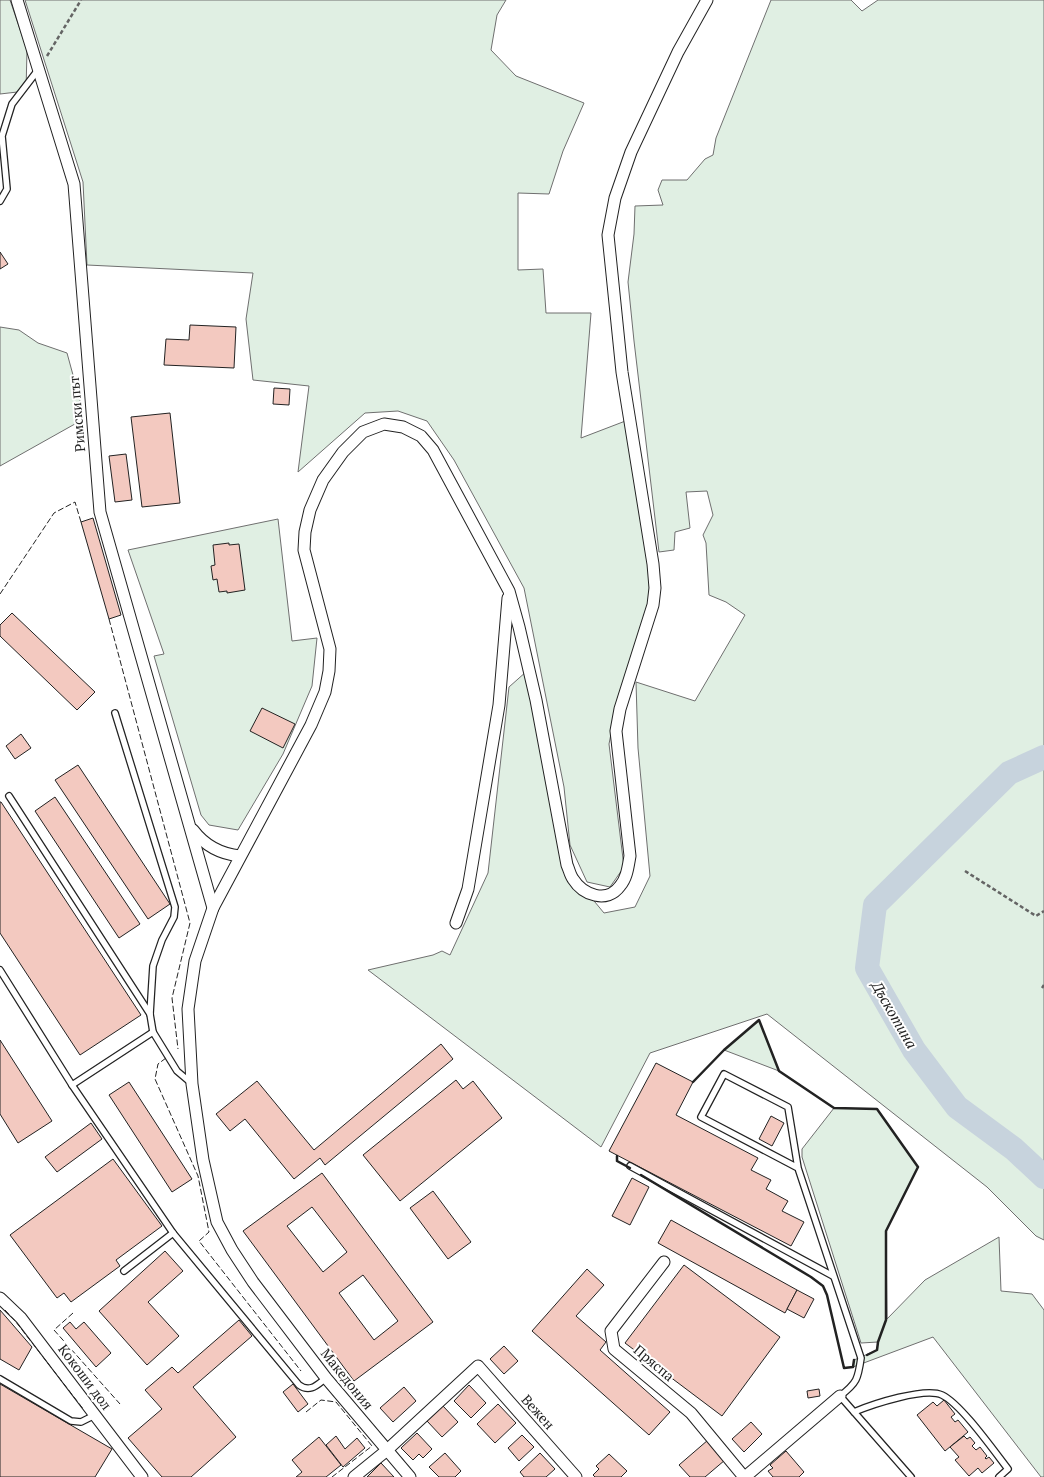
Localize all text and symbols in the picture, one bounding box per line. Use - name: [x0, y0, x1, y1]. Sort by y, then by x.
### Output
- street label: Римски път: [64, 375, 89, 453]
- water label: Дъскотина: [867, 976, 922, 1052]
- street label: Кокоши дол: [54, 1340, 117, 1414]
- street label: Пряспа: [630, 1340, 679, 1385]
- street label: Македония: [317, 1344, 378, 1413]
- street label: Вежен: [518, 1390, 559, 1434]

